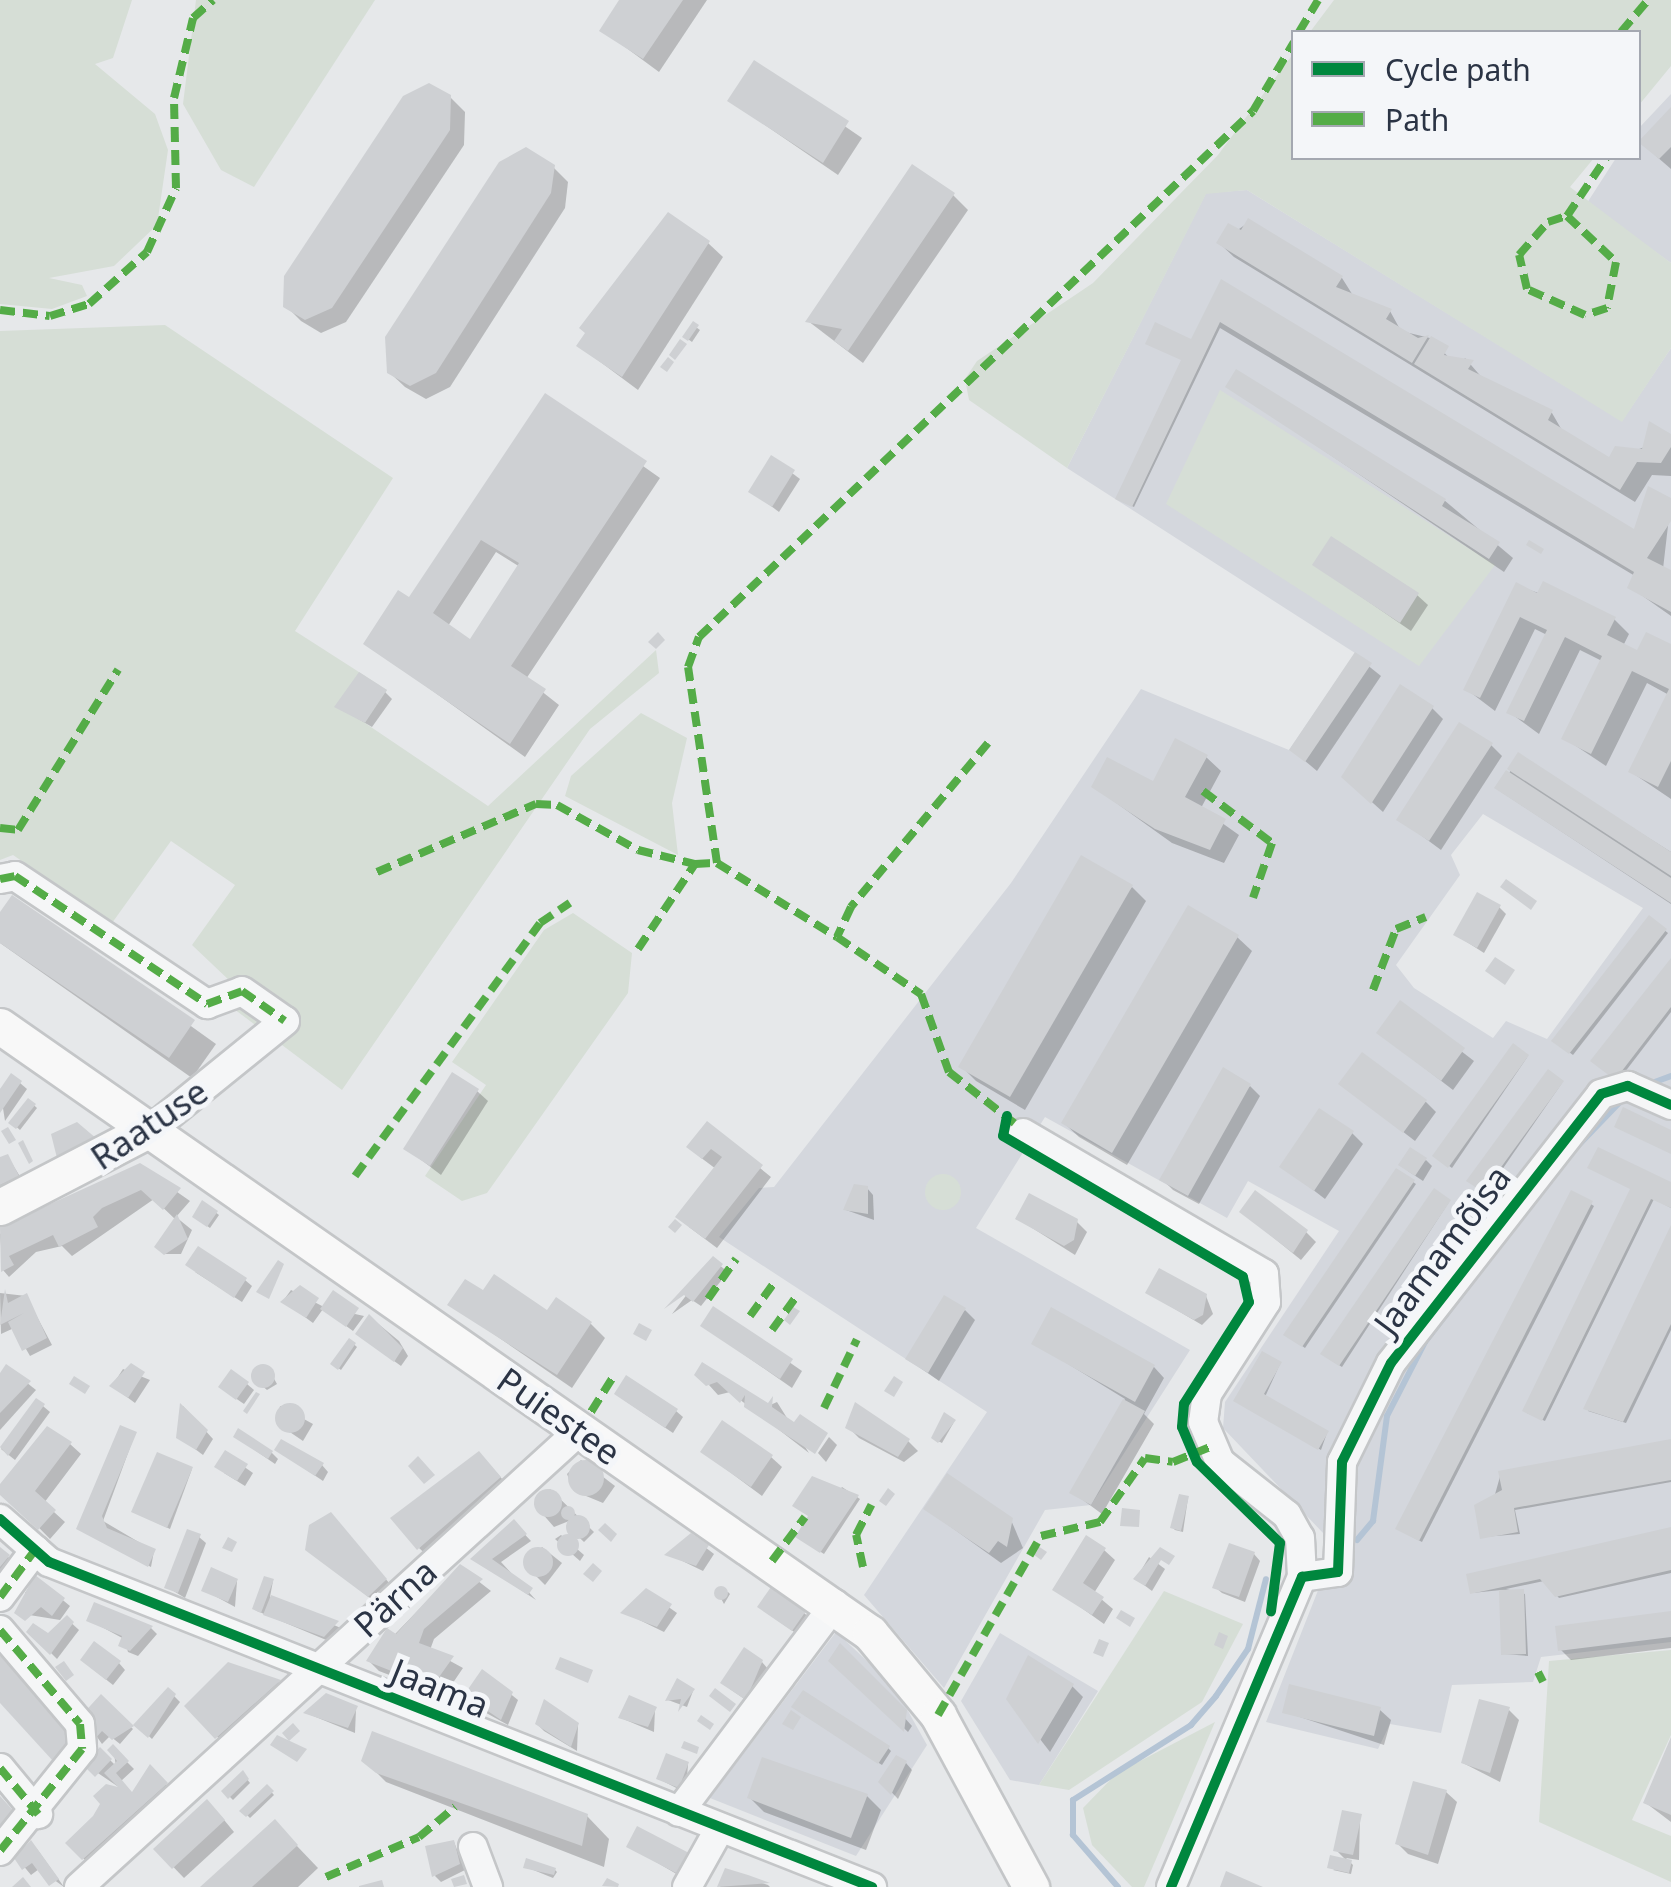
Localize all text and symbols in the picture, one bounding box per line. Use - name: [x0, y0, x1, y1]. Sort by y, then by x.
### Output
- legend: [1291, 30, 1641, 160]
- text: Cycle path: [1385, 49, 1531, 90]
- text: Path: [1385, 99, 1449, 140]
- street label: Raatuse: [83, 1070, 215, 1178]
- street label: Jaamamõisa: [1365, 1157, 1519, 1343]
- street label: Puiestee: [489, 1359, 629, 1473]
- street label: Pärna: [345, 1550, 445, 1646]
- street label: Jaama: [385, 1650, 495, 1726]

